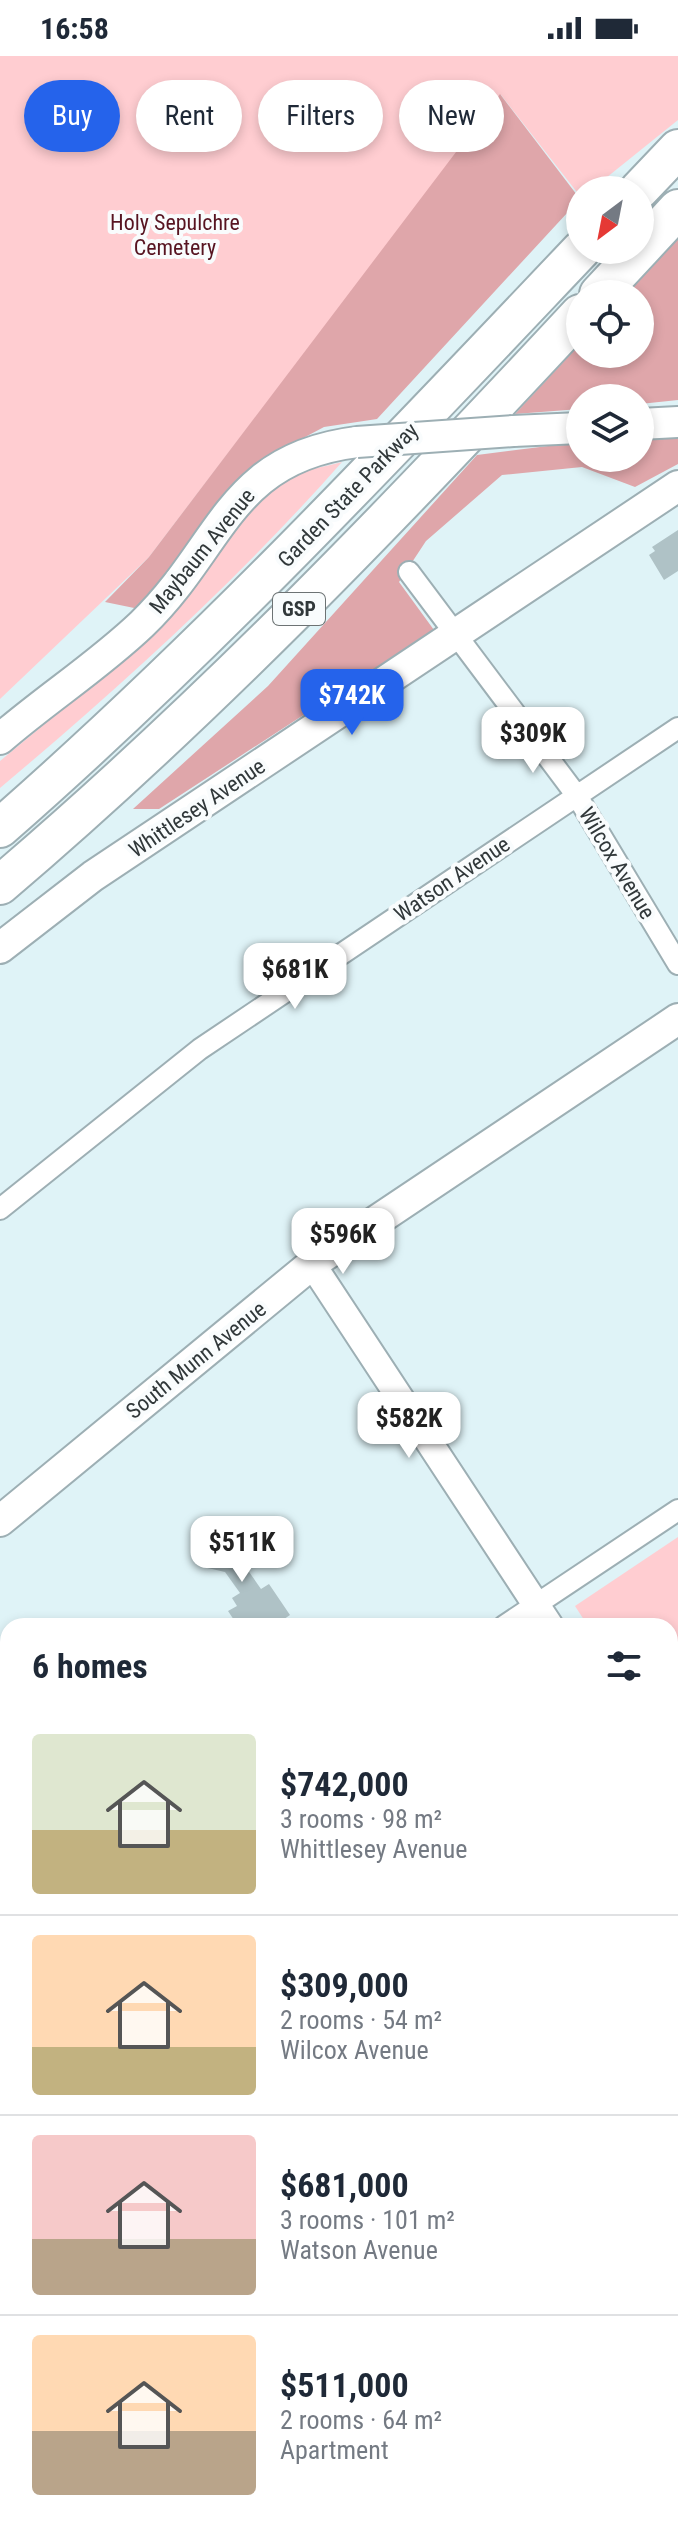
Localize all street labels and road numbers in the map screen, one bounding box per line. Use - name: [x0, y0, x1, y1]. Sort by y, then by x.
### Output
- street label: Garden State Parkway: [273, 418, 423, 572]
- street label: Maybaum Avenue: [144, 484, 260, 618]
- road number: GSP: [273, 593, 325, 625]
- street label: Whittlesey Avenue: [124, 753, 270, 863]
- street label: Wilcox Avenue: [574, 803, 660, 923]
- street label: Watson Avenue: [390, 831, 514, 927]
- street label: South Munn Avenue: [121, 1296, 271, 1424]

